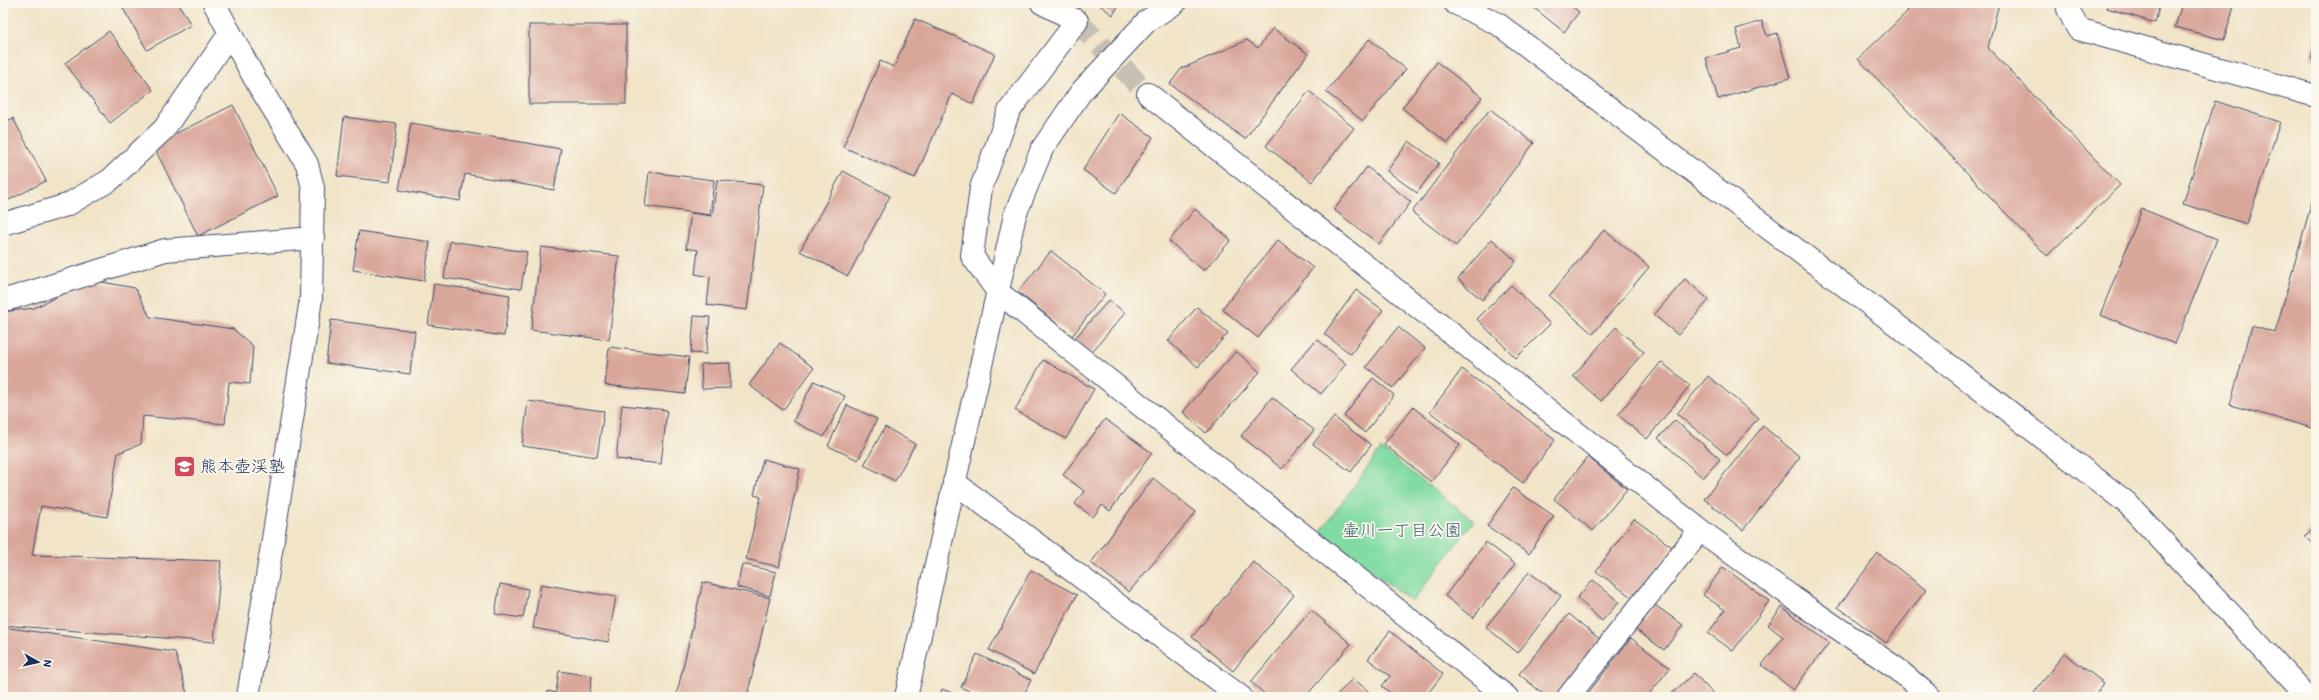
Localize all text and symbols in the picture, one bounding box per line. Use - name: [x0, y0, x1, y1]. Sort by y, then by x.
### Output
- school or university icon: 熊本壺渓塾: [172, 453, 198, 479]
- place label: 熊本壺渓塾: [200, 456, 285, 476]
- park label: 壷川一丁目公園: [1343, 520, 1462, 540]
- north arrow: [18, 642, 58, 682]
- text: N: [40, 659, 54, 668]

